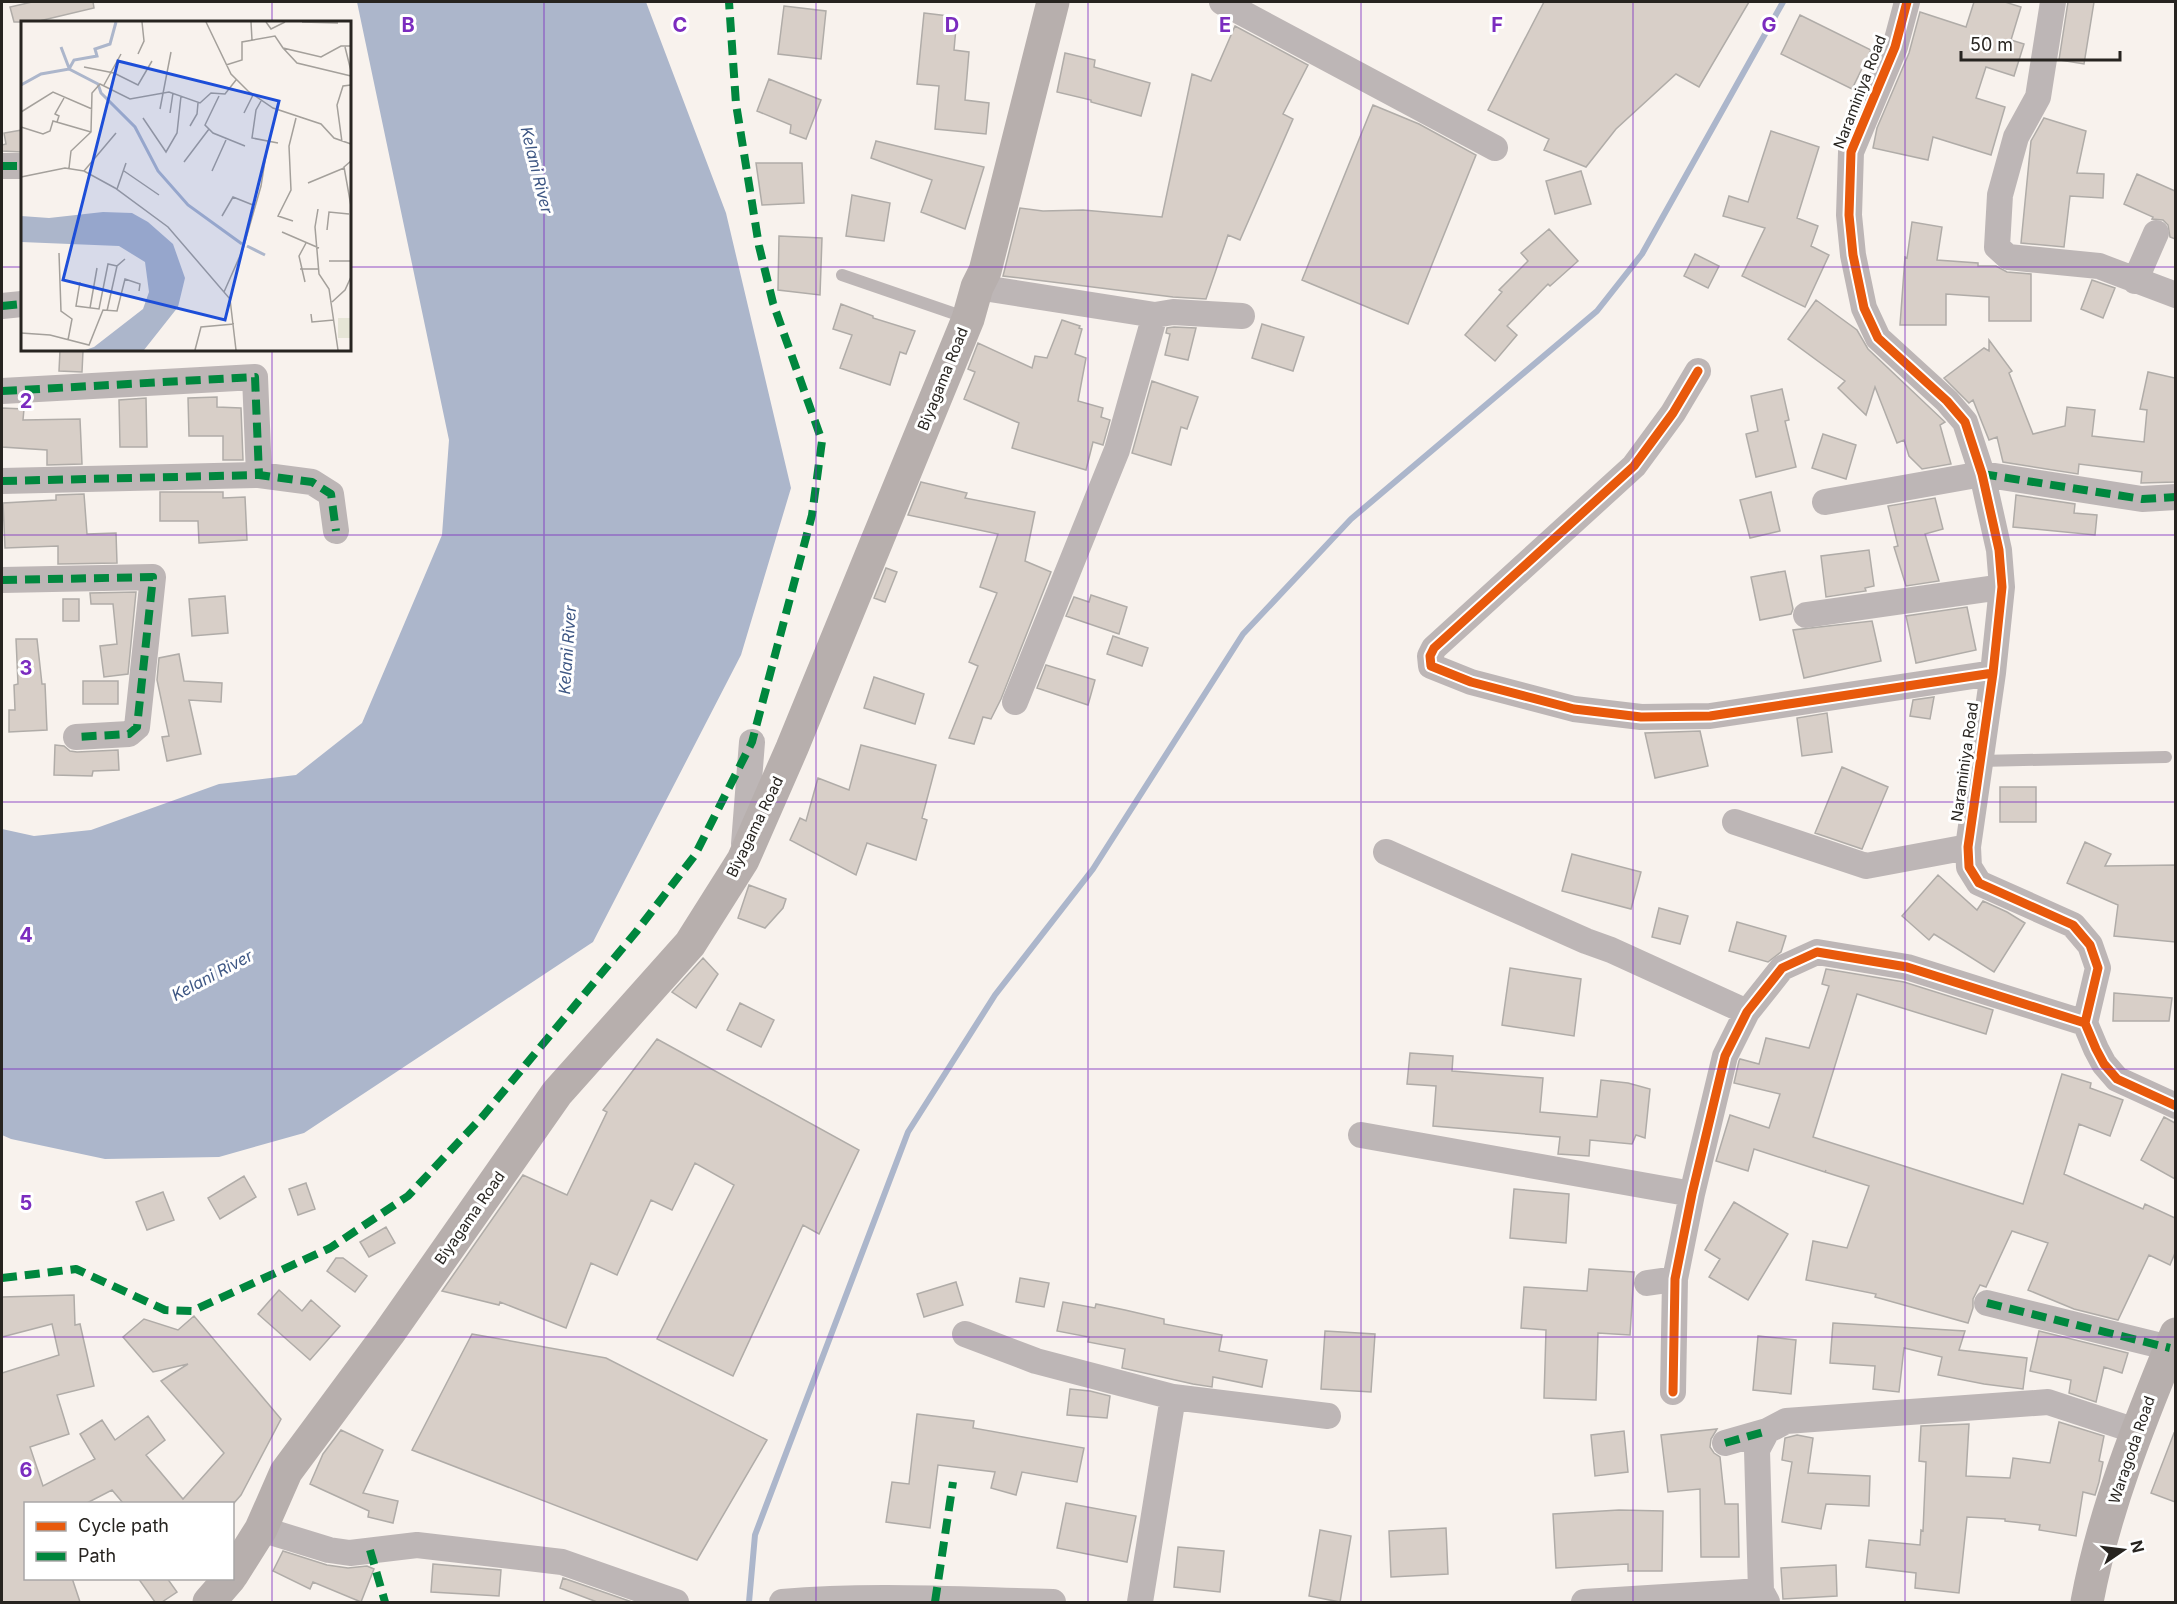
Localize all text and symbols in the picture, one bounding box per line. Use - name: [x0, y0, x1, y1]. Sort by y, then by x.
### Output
- text: B: [401, 13, 415, 37]
- text: C: [673, 13, 687, 37]
- text: D: [945, 13, 959, 37]
- text: E: [1219, 13, 1231, 37]
- text: F: [1491, 13, 1503, 37]
- text: G: [1761, 13, 1777, 37]
- inset map: [21, 21, 351, 351]
- scale bar: [1961, 24, 2120, 62]
- street label: Naraminiya Road: [1829, 32, 1890, 151]
- text: 50 m: [1970, 34, 2013, 55]
- water label: Kelani River: [517, 124, 558, 217]
- street label: Biyagama Road: [913, 324, 972, 433]
- text: 2: [20, 389, 32, 413]
- water label: Kelani River: [554, 604, 580, 695]
- text: 3: [20, 656, 32, 680]
- street label: Naraminiya Road: [1947, 701, 1982, 823]
- street label: Biyagama Road: [722, 773, 787, 880]
- text: 4: [19, 923, 33, 947]
- water label: Kelani River: [168, 945, 257, 1005]
- street label: Biyagama Road: [430, 1167, 509, 1268]
- text: 5: [20, 1191, 32, 1215]
- street label: Waragoda Road: [2104, 1393, 2159, 1506]
- text: 6: [20, 1458, 33, 1482]
- legend: [24, 1502, 234, 1580]
- text: Cycle path: [78, 1515, 169, 1536]
- north arrow: [2093, 1520, 2153, 1580]
- text: N: [2126, 1538, 2149, 1555]
- text: Path: [78, 1545, 116, 1566]

